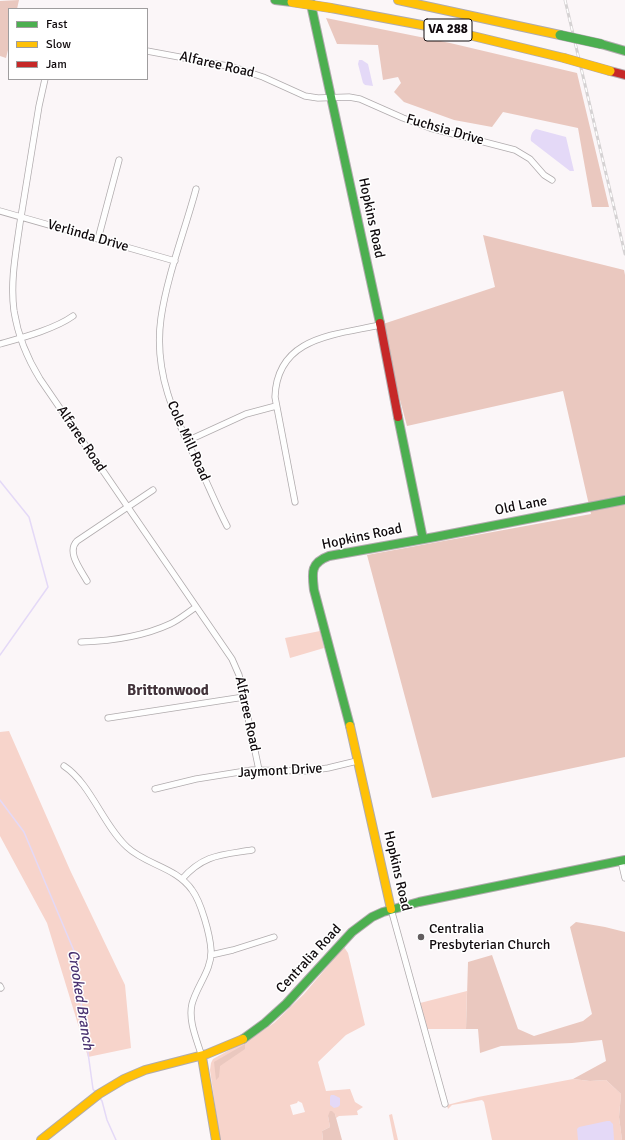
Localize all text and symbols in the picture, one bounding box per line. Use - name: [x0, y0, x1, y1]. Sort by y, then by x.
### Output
- legend: [8, 8, 148, 80]
- text: Fast: [46, 17, 67, 32]
- road number: VA 288: [424, 19, 472, 41]
- text: Slow: [46, 37, 71, 52]
- street label: Alfaree Road: [178, 48, 256, 82]
- text: Jam: [46, 57, 67, 72]
- street label: Fuchsia Drive: [404, 111, 486, 149]
- street label: Hopkins Road: [354, 176, 388, 260]
- street label: Verlinda Drive: [45, 216, 131, 256]
- street label: Cole Mill Road: [163, 398, 213, 484]
- street label: Alfaree Road: [53, 403, 109, 475]
- street label: Old Lane: [494, 493, 548, 519]
- street label: Hopkins Road: [320, 520, 404, 554]
- street label: Alfaree Road: [231, 675, 263, 753]
- district label: Brittonwood: [127, 682, 209, 700]
- street label: Jaymont Drive: [237, 760, 323, 782]
- street label: Hopkins Road: [380, 829, 414, 913]
- street label: Centralia Road: [273, 921, 345, 997]
- place label: Centralia Presbyterian Church: [429, 921, 550, 954]
- marker: Centralia Presbyterian Church: [416, 932, 426, 942]
- water label: Crooked Branch: [63, 949, 97, 1051]

